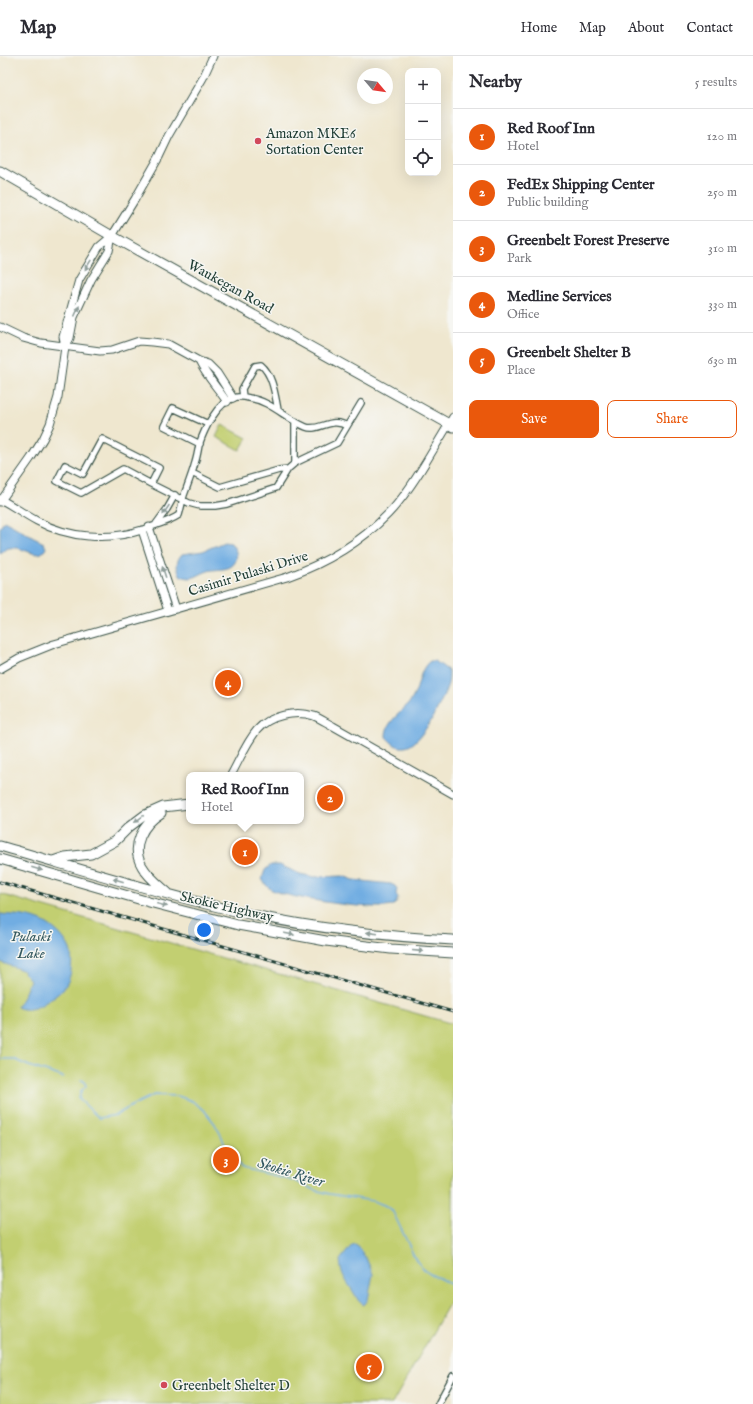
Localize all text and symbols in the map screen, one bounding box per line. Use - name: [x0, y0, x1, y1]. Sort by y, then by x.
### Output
- text: Map: [20, 16, 56, 40]
- text: Home: [521, 19, 557, 37]
- text: Map: [579, 19, 606, 37]
- text: About: [628, 19, 664, 37]
- text: Contact: [686, 19, 733, 37]
- north arrow: [357, 68, 393, 104]
- map controls: [405, 68, 441, 176]
- button: +: [405, 68, 441, 104]
- text: Nearby: [469, 72, 522, 93]
- text: 5 results: [695, 74, 737, 91]
- button: −: [405, 104, 441, 140]
- text: Red Roof Inn: [507, 119, 595, 138]
- place label: Amazon MKE6 Sortation Center: [265, 125, 363, 159]
- text: 1: [480, 128, 484, 145]
- text: 120 m: [707, 128, 737, 145]
- marker: Amazon MKE6 Sortation Center: [253, 136, 263, 146]
- text: Hotel: [507, 138, 539, 155]
- button: locate: [405, 140, 441, 176]
- text: FedEx Shipping Center: [507, 175, 655, 194]
- text: 2: [479, 184, 485, 201]
- text: 250 m: [707, 184, 737, 201]
- text: Public building: [507, 194, 589, 211]
- text: Greenbelt Forest Preserve: [507, 231, 669, 250]
- text: 3: [480, 240, 484, 257]
- text: 310 m: [708, 240, 737, 257]
- text: Park: [507, 250, 532, 267]
- street label: Waukegan Road: [184, 256, 277, 318]
- one-way arrow: [84, 260, 92, 270]
- text: Medline Services: [507, 287, 611, 306]
- text: 4: [479, 296, 485, 313]
- text: 330 m: [708, 296, 737, 313]
- one-way arrow: [75, 304, 81, 316]
- text: Office: [507, 306, 539, 323]
- text: Greenbelt Shelter B: [507, 343, 631, 362]
- text: 5: [480, 352, 484, 369]
- text: 630 m: [707, 352, 737, 369]
- text: Place: [507, 362, 535, 379]
- button: Save: [469, 400, 599, 438]
- button: Share: [607, 400, 737, 438]
- one-way arrow: [162, 505, 170, 515]
- street label: Casimir Pulaski Drive: [186, 547, 311, 601]
- one-way arrow: [160, 565, 166, 577]
- pin: 4: [215, 668, 241, 698]
- popup: [186, 772, 304, 824]
- text: Red Roof Inn: [201, 780, 289, 799]
- pin: 2: [317, 783, 343, 813]
- text: Hotel: [201, 799, 233, 816]
- one-way arrow: [134, 815, 145, 823]
- pin: 1: [232, 837, 258, 867]
- one-way arrow: [32, 866, 44, 872]
- one-way arrow: [112, 877, 124, 883]
- street label: Skokie Highway: [178, 887, 275, 926]
- one-way arrow: [156, 903, 169, 909]
- your location: [194, 920, 214, 940]
- water label: Pulaski Lake: [11, 927, 53, 963]
- one-way arrow: [366, 930, 378, 937]
- one-way arrow: [283, 932, 295, 938]
- one-way arrow: [412, 948, 424, 954]
- pin: 3: [213, 1145, 239, 1175]
- water label: Skokie River: [255, 1153, 327, 1192]
- pin: 5: [356, 1352, 382, 1382]
- place label: Greenbelt Shelter D: [172, 1377, 290, 1395]
- marker: Greenbelt Shelter D: [159, 1380, 169, 1390]

